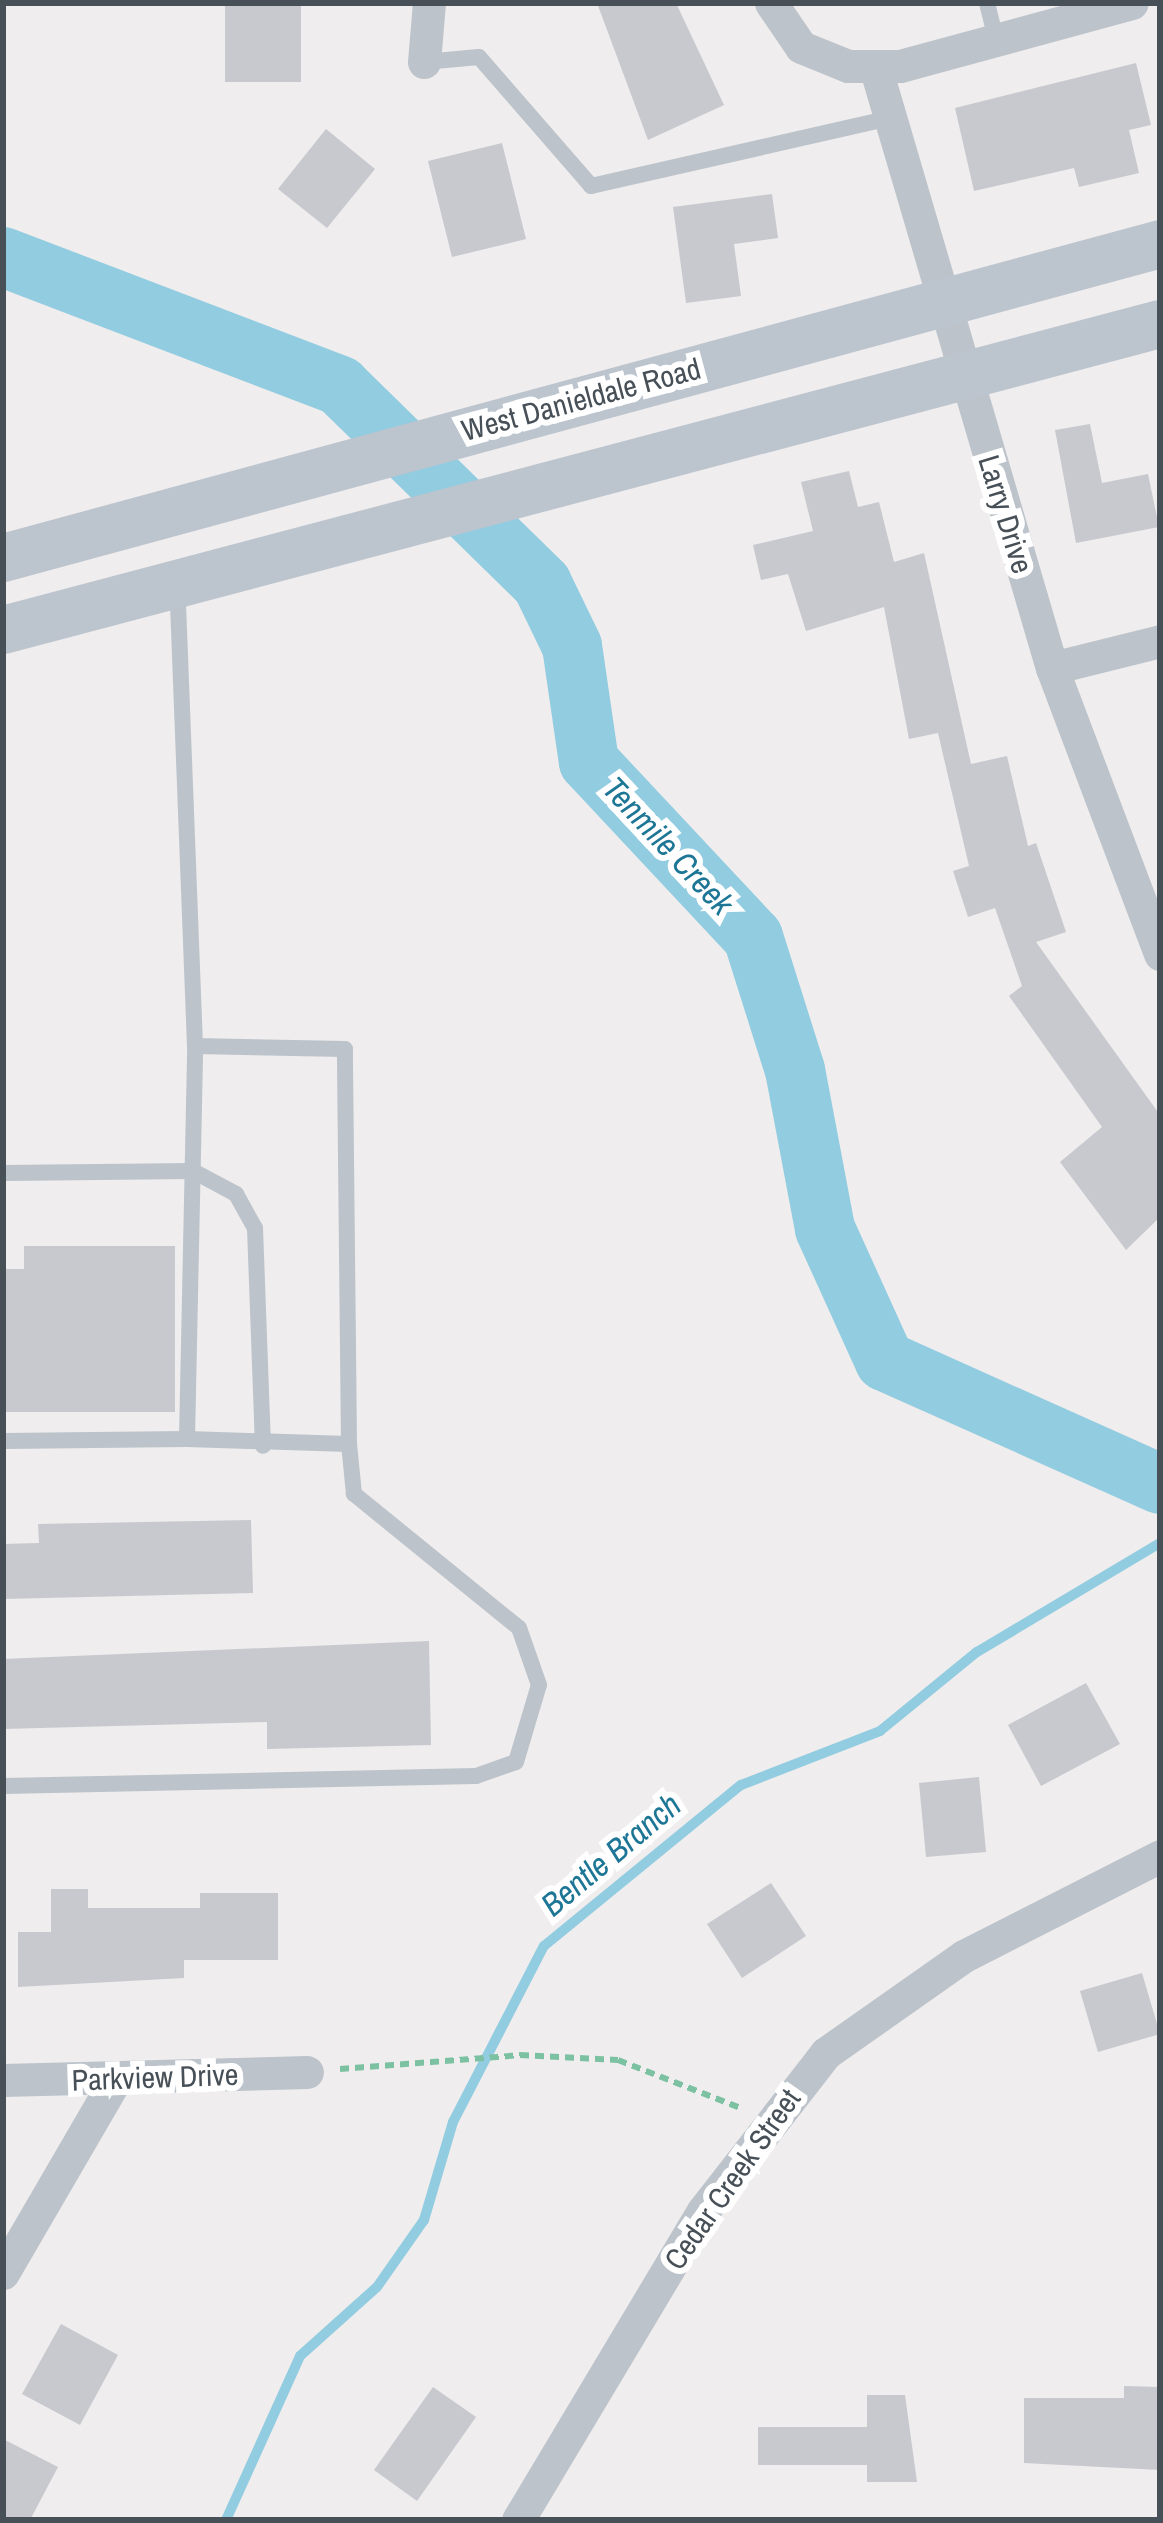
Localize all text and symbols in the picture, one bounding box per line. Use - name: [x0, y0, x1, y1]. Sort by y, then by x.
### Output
- street label: West Danieldale Road: [458, 350, 704, 448]
- street label: Larry Drive: [971, 451, 1041, 577]
- water label: Tenmile Creek: [594, 769, 742, 923]
- water label: Bentle Branch: [533, 1785, 689, 1925]
- street label: Parkview Drive: [71, 2056, 239, 2098]
- street label: Cedar Creek Street: [656, 2082, 808, 2276]

